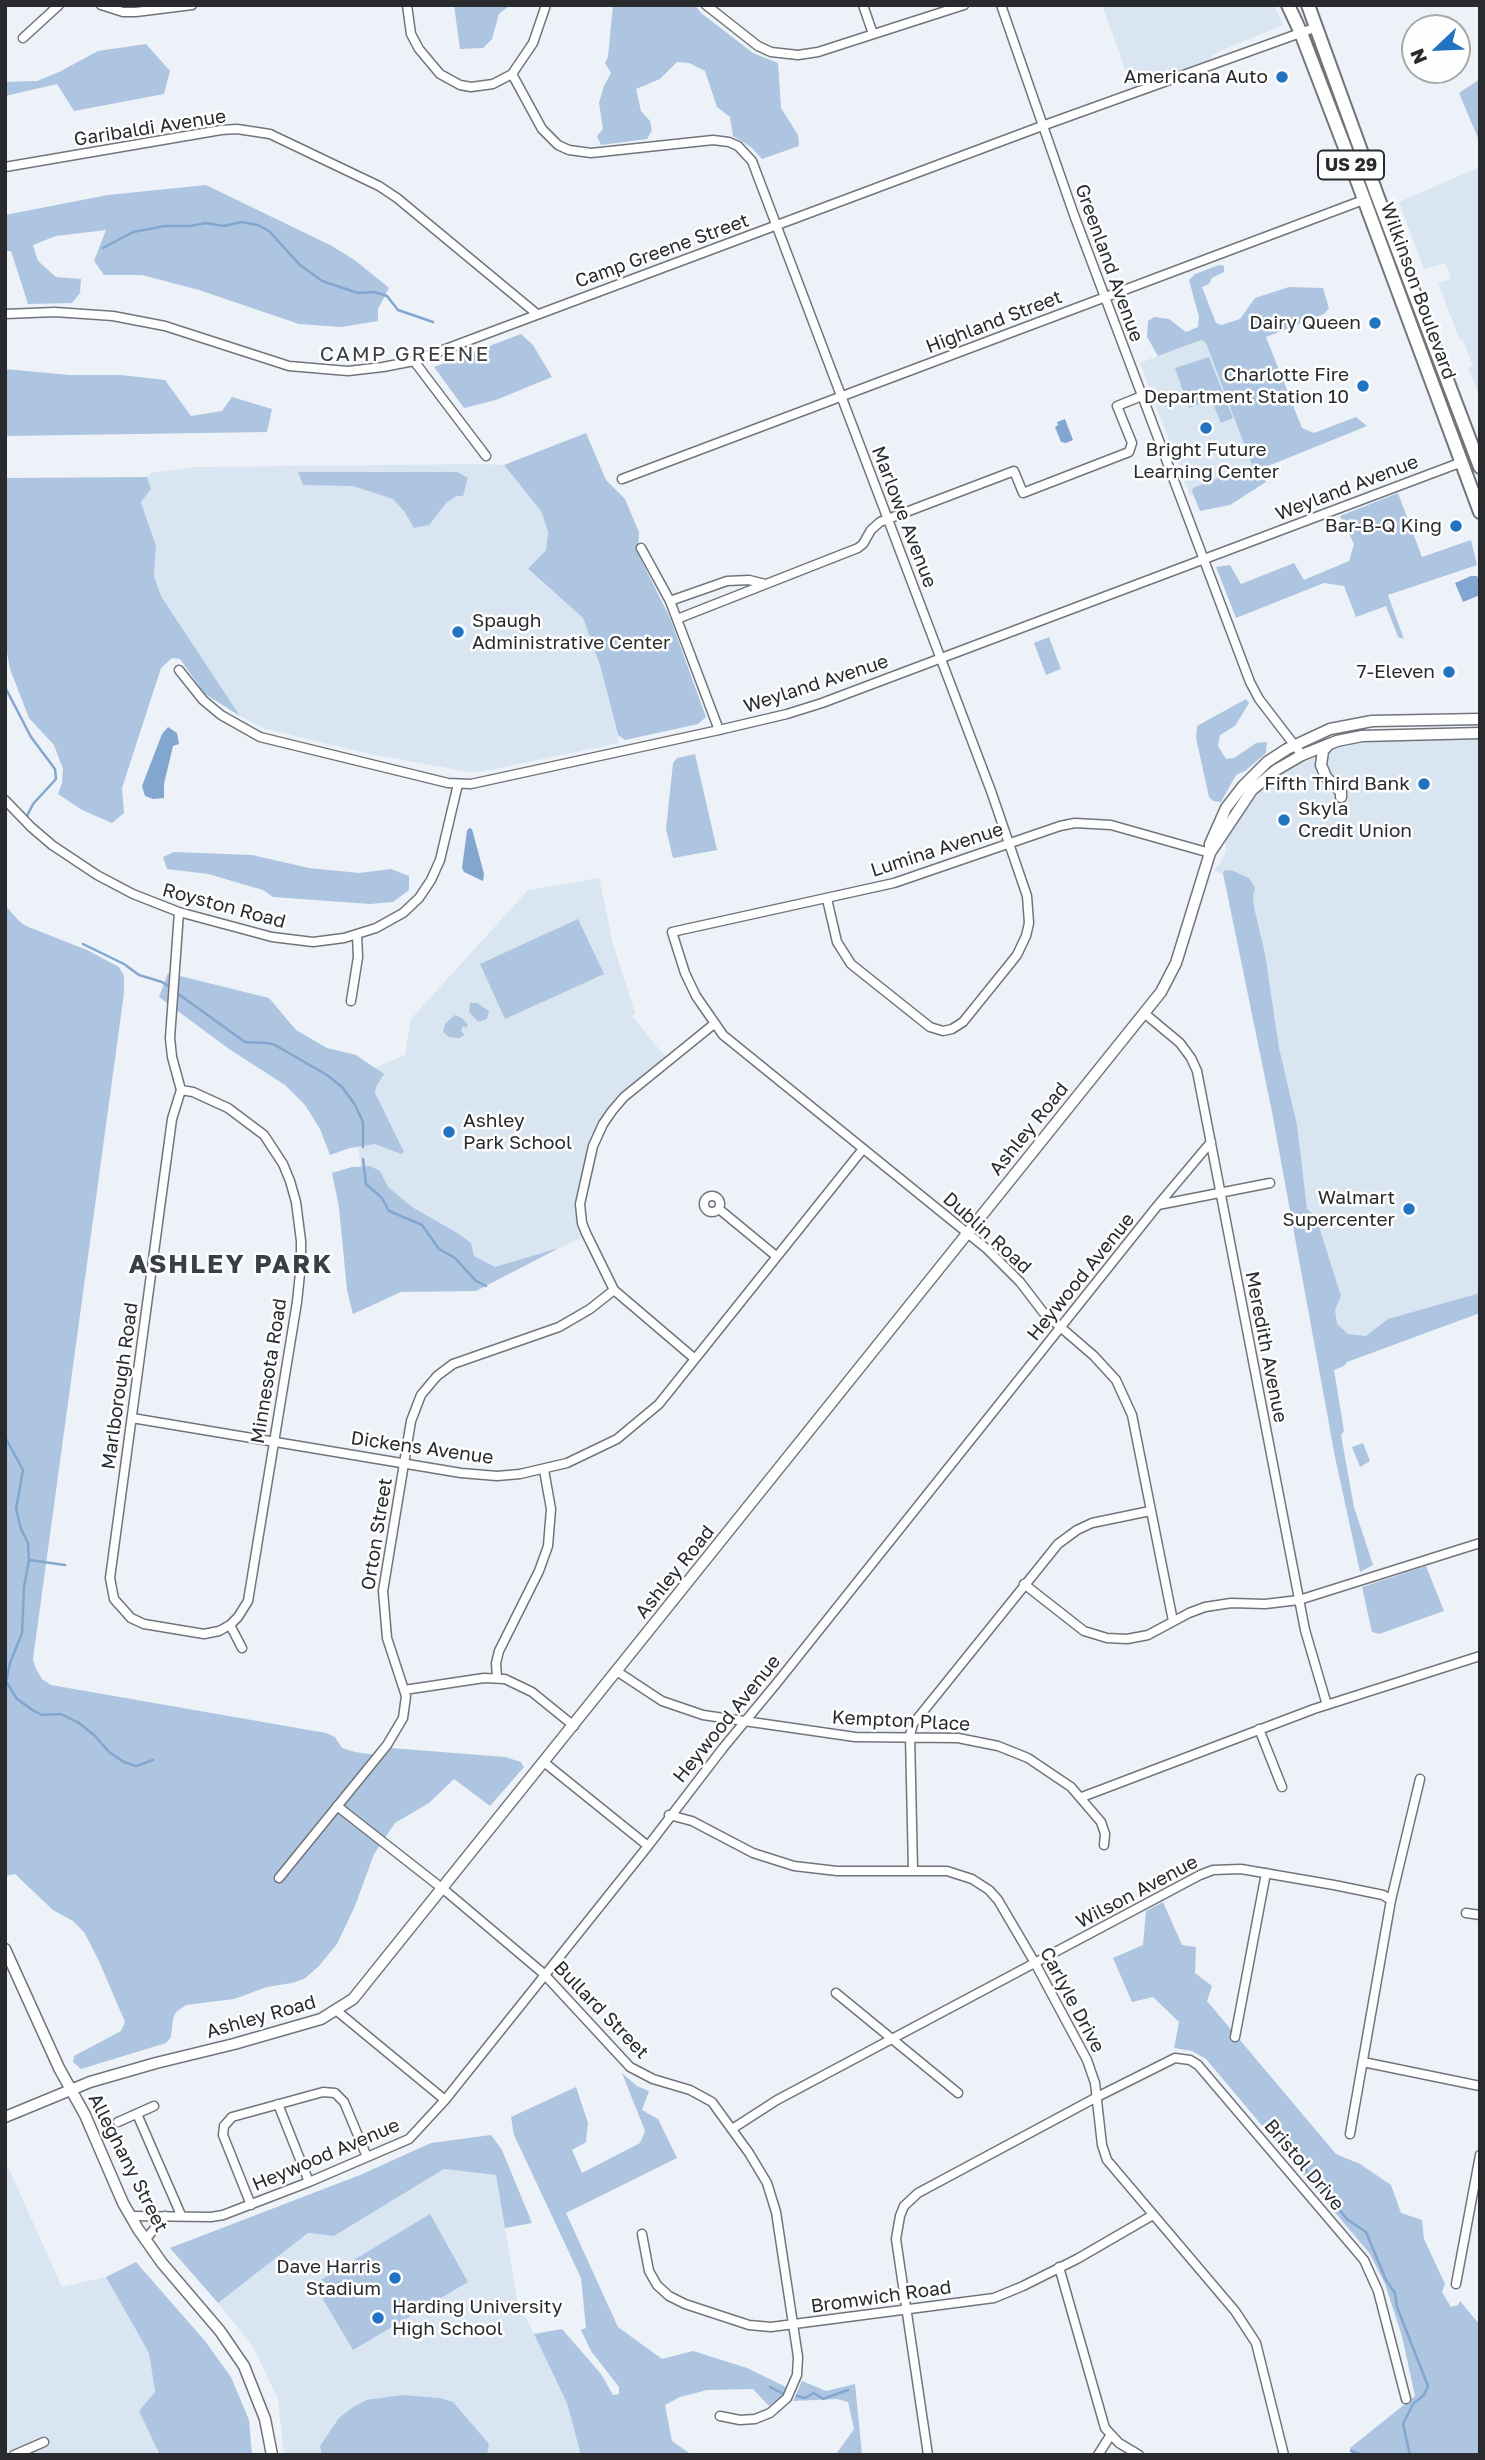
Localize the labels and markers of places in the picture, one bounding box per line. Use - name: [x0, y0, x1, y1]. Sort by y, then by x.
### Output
- place label: Americana Auto: [1124, 66, 1268, 88]
- marker: Americana Auto: [1274, 69, 1290, 85]
- place label: Dairy Queen: [1249, 312, 1361, 334]
- marker: Dairy Queen: [1367, 315, 1383, 331]
- place label: Charlotte Fire Department Station 10: [1144, 364, 1349, 408]
- marker: Charlotte Fire Department Station 10: [1355, 378, 1371, 394]
- marker: Bright Future Learning Center: [1198, 420, 1214, 436]
- place label: Bright Future Learning Center: [1133, 439, 1279, 483]
- place label: Bar-B-Q King: [1325, 515, 1442, 537]
- marker: Bar-B-Q King: [1448, 518, 1464, 534]
- place label: Spaugh Administrative Center: [472, 610, 671, 654]
- marker: Spaugh Administrative Center: [450, 624, 466, 640]
- place label: 7-Eleven: [1357, 661, 1435, 683]
- marker: 7-Eleven: [1441, 664, 1457, 680]
- place label: Fifth Third Bank: [1264, 773, 1410, 795]
- marker: Fifth Third Bank: [1416, 776, 1432, 792]
- place label: Skyla Credit Union: [1298, 798, 1412, 842]
- marker: Skyla Credit Union: [1276, 812, 1292, 828]
- place label: Ashley Park School: [463, 1110, 572, 1154]
- marker: Ashley Park School: [441, 1124, 457, 1140]
- place label: Walmart Supercenter: [1283, 1187, 1395, 1231]
- marker: Walmart Supercenter: [1401, 1201, 1417, 1217]
- place label: Dave Harris Stadium: [276, 2256, 381, 2300]
- marker: Dave Harris Stadium: [387, 2270, 403, 2286]
- place label: Harding University High School: [392, 2296, 562, 2340]
- marker: Harding University High School: [370, 2310, 386, 2326]

